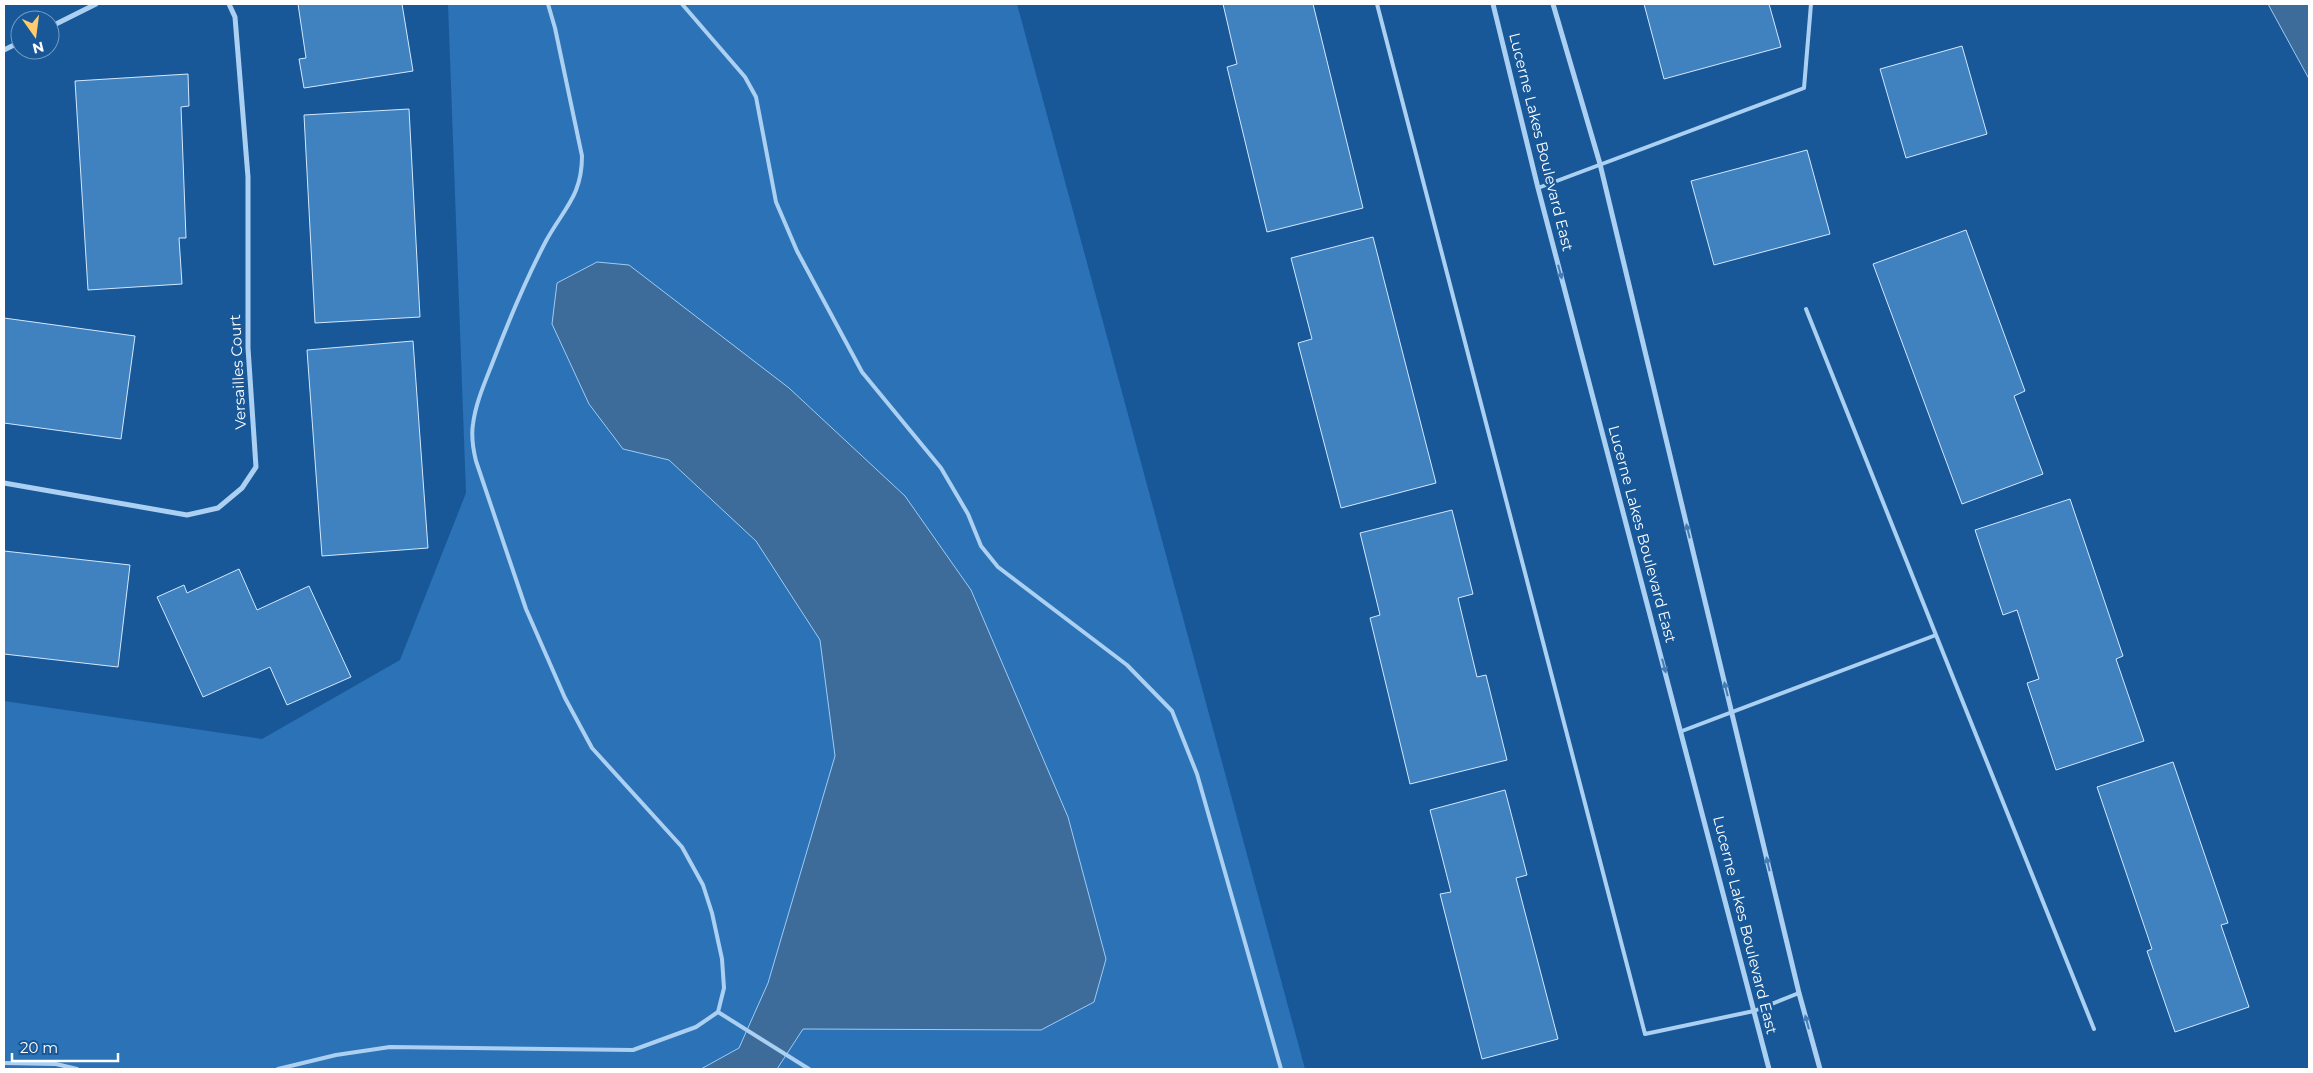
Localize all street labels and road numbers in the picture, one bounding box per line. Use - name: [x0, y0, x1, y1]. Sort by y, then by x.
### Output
- street label: Lucerne Lakes Boulevard East: [1505, 31, 1578, 253]
- street label: Versailles Court: [225, 314, 250, 430]
- street label: Lucerne Lakes Boulevard East: [1604, 423, 1681, 645]
- street label: Lucerne Lakes Boulevard East: [1709, 814, 1782, 1036]

